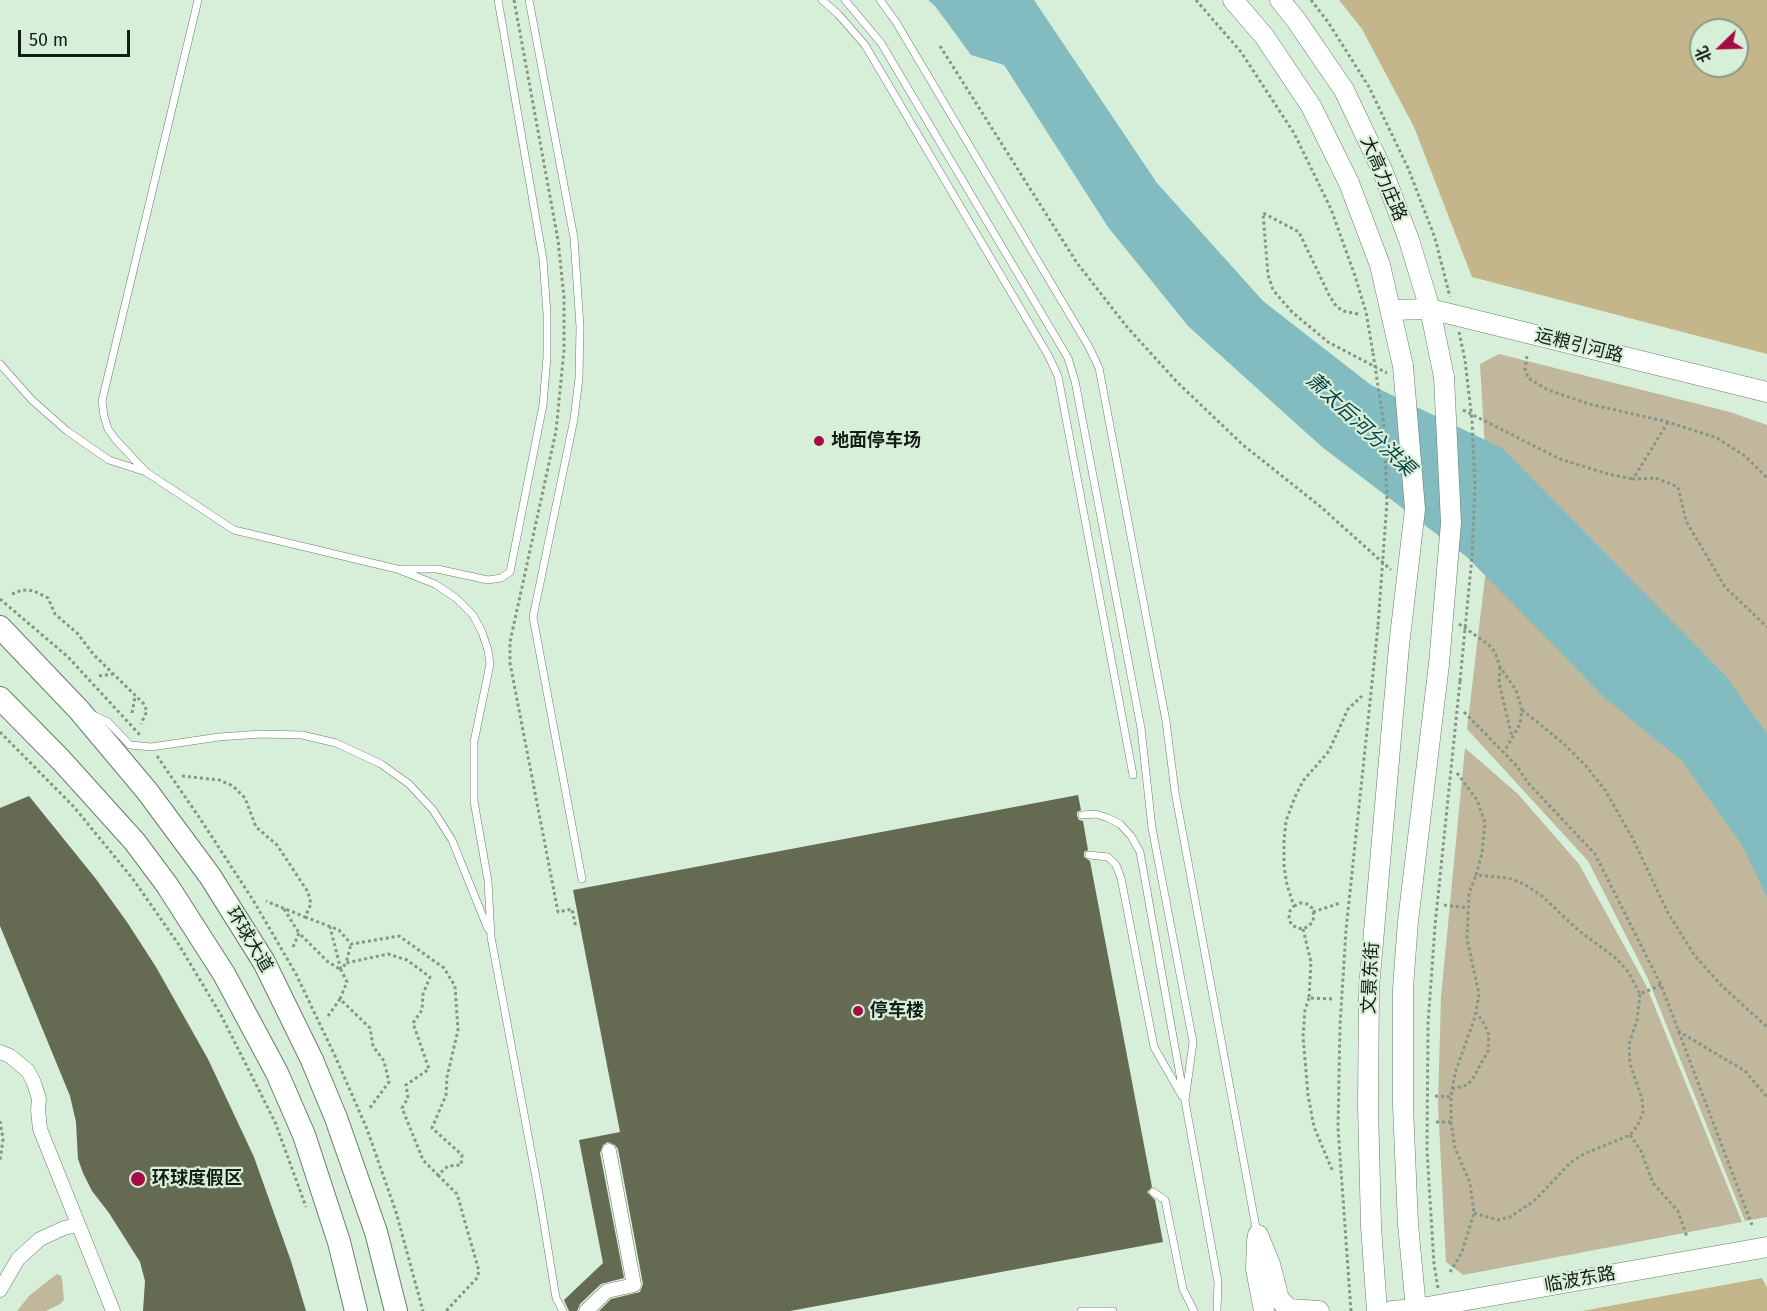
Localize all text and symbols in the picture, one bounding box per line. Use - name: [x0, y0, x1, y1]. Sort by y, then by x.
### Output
- scale bar: [21, 18, 134, 56]
- north arrow: [1689, 18, 1749, 78]
- text: 50 m: [29, 29, 68, 51]
- text: 北: [1692, 43, 1716, 66]
- street label: 大高力庄路: [1355, 133, 1411, 225]
- street label: 运粮引河路: [1533, 325, 1625, 367]
- water label: 萧太后河分洪渠: [1301, 368, 1419, 482]
- place label: 地面停车场: [831, 430, 921, 452]
- marker: 地面停车场: [812, 434, 826, 448]
- street label: 环球大道: [221, 904, 277, 976]
- street label: 文景东街: [1358, 941, 1384, 1015]
- place label: 停车楼: [870, 1000, 924, 1022]
- marker: 停车楼: [851, 1004, 865, 1018]
- place label: 环球度假区: [152, 1168, 242, 1190]
- marker: 环球度假区: [129, 1170, 147, 1188]
- street label: 临波东路: [1543, 1263, 1617, 1297]

